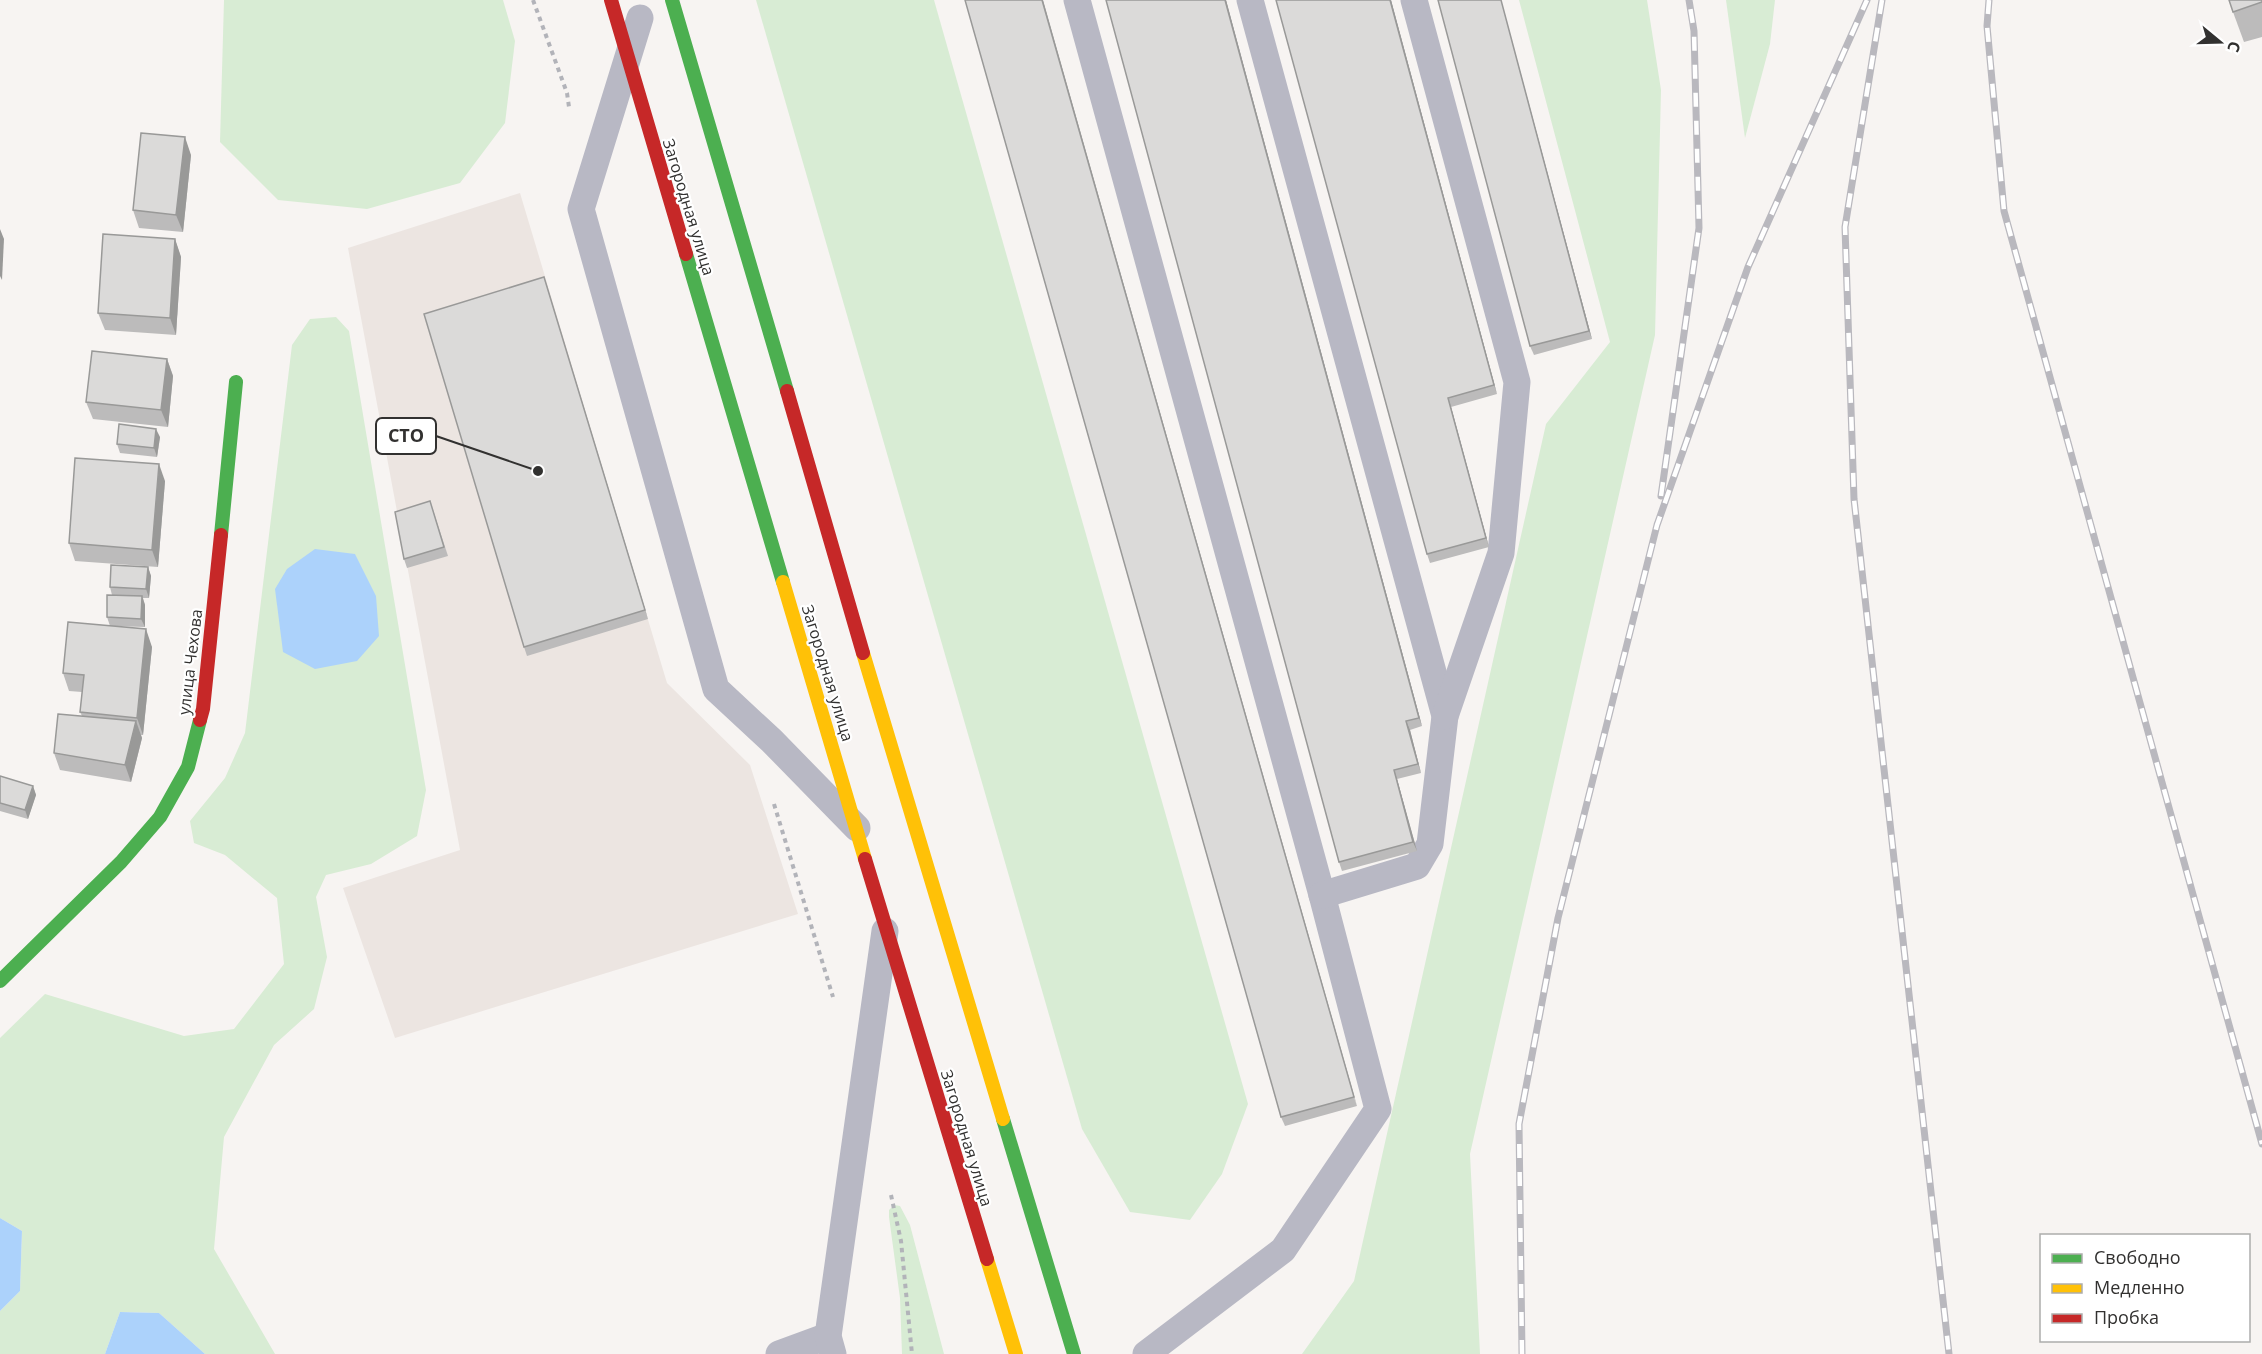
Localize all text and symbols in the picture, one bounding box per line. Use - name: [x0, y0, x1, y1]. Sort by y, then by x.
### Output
- north arrow: [2190, 12, 2250, 72]
- text: С: [2222, 38, 2246, 55]
- street label: Загородная улица: [658, 136, 720, 278]
- callout: СТО: [376, 418, 436, 454]
- text: СТО: [388, 423, 424, 447]
- street label: Загородная улица: [797, 602, 859, 744]
- street label: улица Чехова: [173, 608, 207, 716]
- street label: Загородная улица: [936, 1067, 998, 1209]
- legend: [2040, 1234, 2250, 1342]
- text: Свободно: [2094, 1245, 2181, 1269]
- text: Медленно: [2094, 1275, 2185, 1299]
- text: Пробка: [2094, 1305, 2159, 1329]

